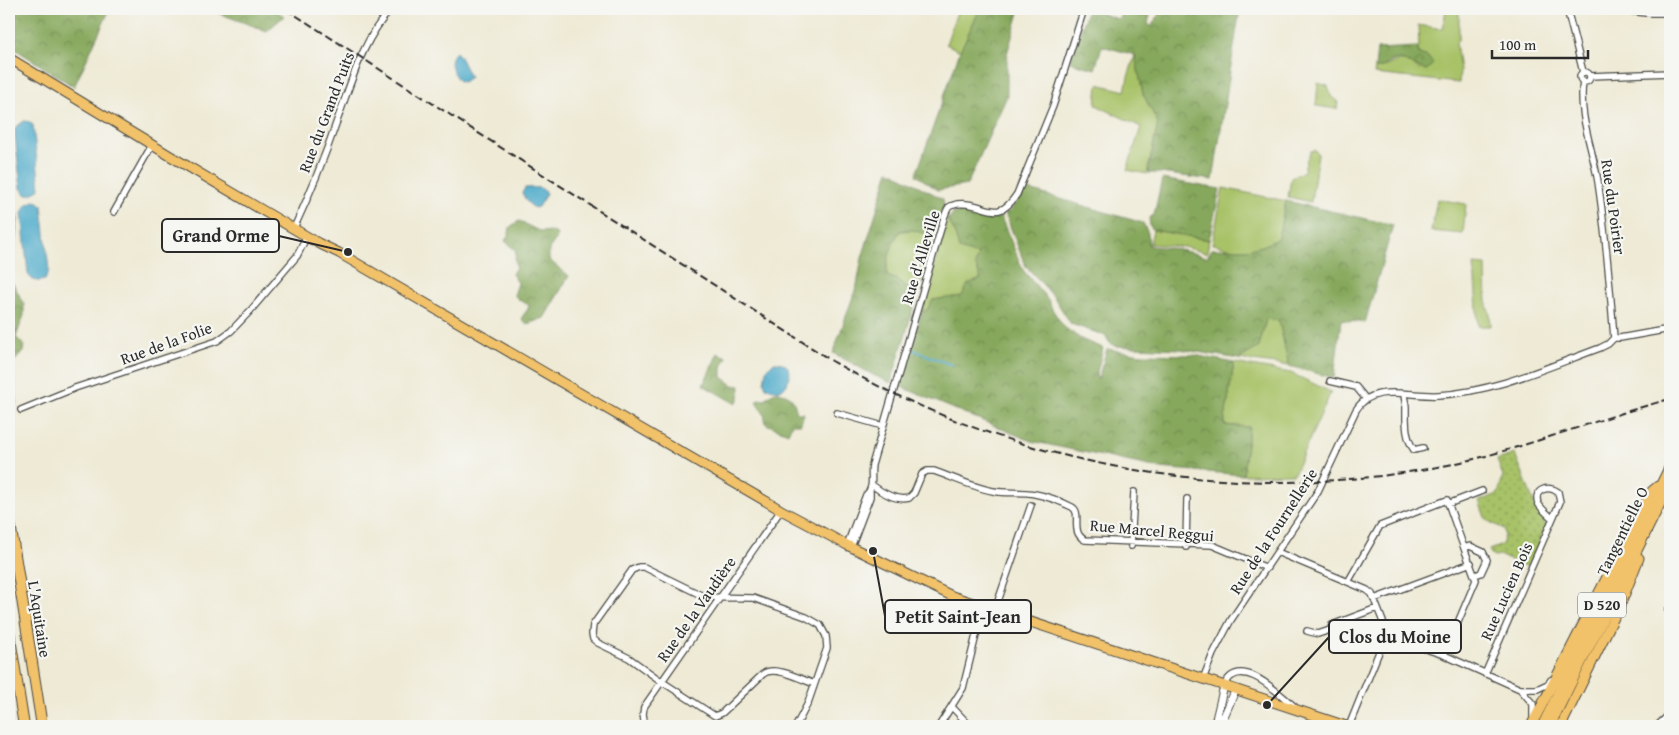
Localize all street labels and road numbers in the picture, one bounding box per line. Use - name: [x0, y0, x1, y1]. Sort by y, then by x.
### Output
- street label: Rue du Grand Puits: [292, 48, 360, 176]
- street label: Rue du Poirier: [1595, 158, 1633, 257]
- street label: Rue d'Alleville: [894, 207, 946, 307]
- street label: Rue de la Folie: [117, 315, 215, 371]
- street label: Rue de la Fournellerie: [1223, 463, 1323, 599]
- street label: Tangentielle O: [1590, 482, 1654, 580]
- street label: Rue Marcel Reggui: [1089, 513, 1215, 547]
- street label: Rue Lucien Bois: [1474, 538, 1538, 644]
- street label: Rue de la Vaudière: [651, 551, 741, 667]
- street label: L'Aquitaine: [22, 579, 58, 659]
- road number: D 520: [1578, 592, 1626, 618]

